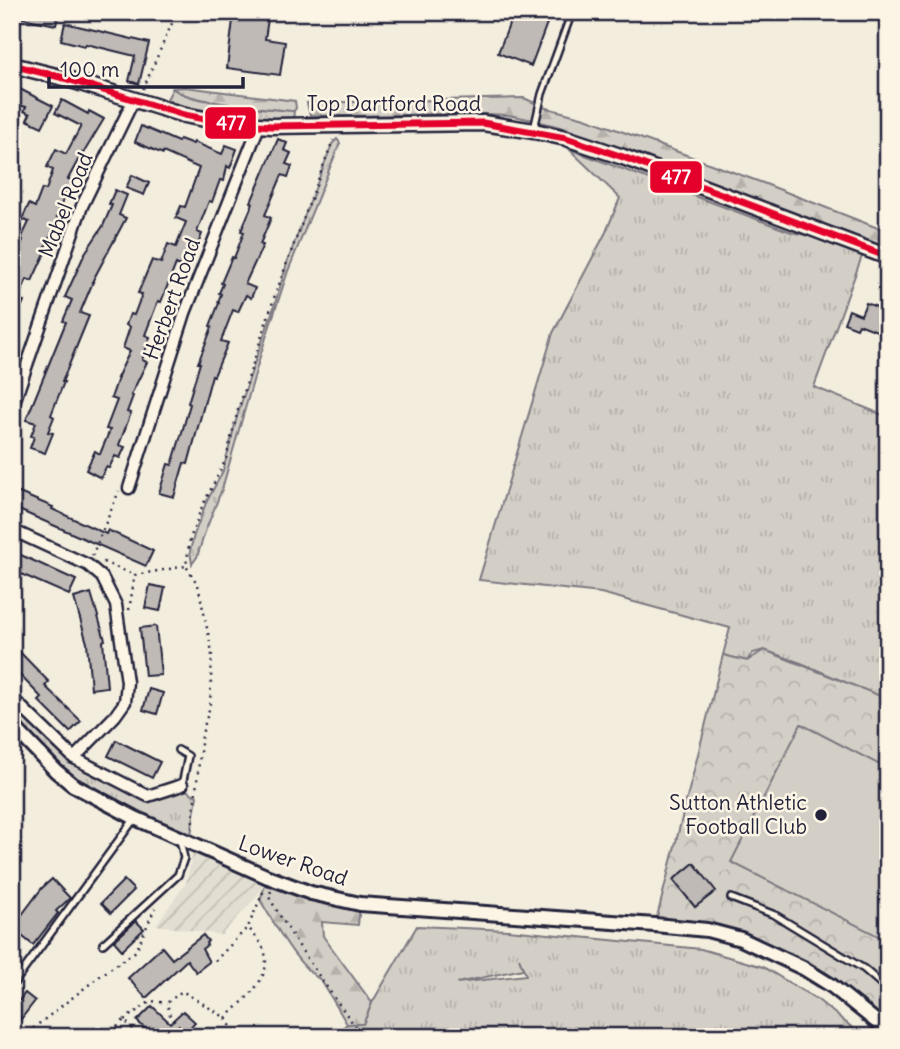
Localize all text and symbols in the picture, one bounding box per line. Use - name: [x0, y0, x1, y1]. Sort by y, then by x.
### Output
- scale bar: [49, 46, 243, 90]
- text: 100 m: [60, 56, 119, 83]
- street label: Top Dartford Road: [307, 90, 481, 117]
- line badge: 477: [204, 106, 257, 140]
- text: 477: [216, 111, 246, 135]
- street label: Mabel Road: [32, 148, 99, 261]
- line badge: 477: [649, 160, 703, 194]
- text: 477: [661, 165, 691, 189]
- street label: Herbert Road: [137, 234, 206, 363]
- place label: Sutton Athletic Football Club: [669, 789, 807, 840]
- marker: Sutton Athletic Football Club: [813, 807, 829, 823]
- street label: Lower Road: [235, 829, 351, 892]

